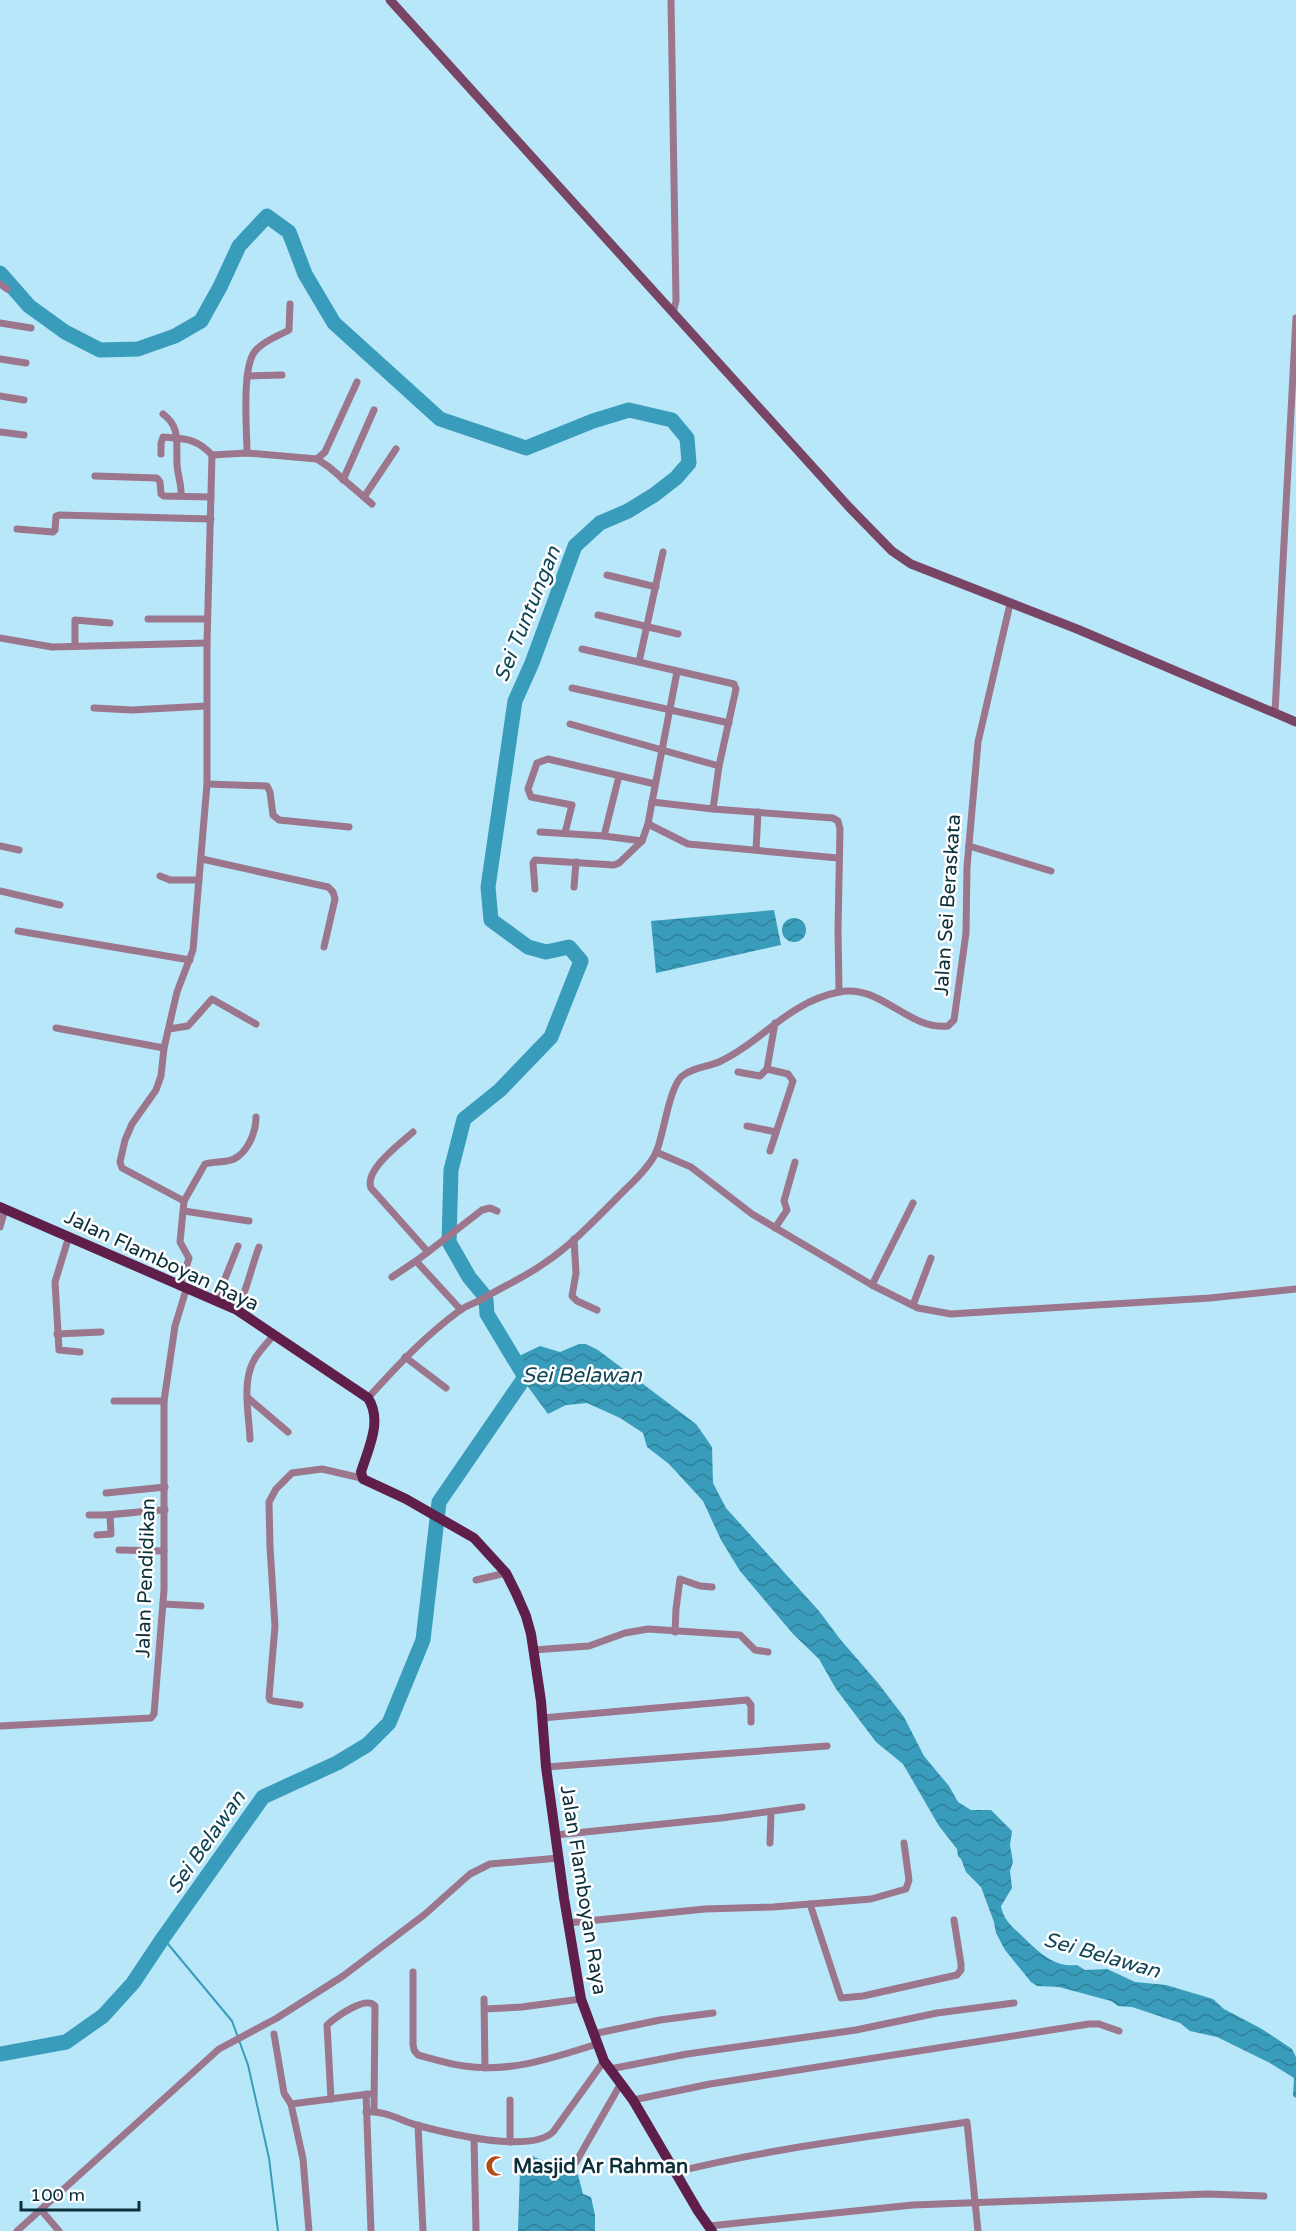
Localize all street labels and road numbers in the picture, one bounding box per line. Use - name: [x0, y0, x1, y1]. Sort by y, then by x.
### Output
- street label: Jalan Sei Beraskata: [930, 813, 966, 997]
- street label: Jalan Flamboyan Raya: [61, 1205, 263, 1317]
- street label: Jalan Pendidikan: [131, 1498, 161, 1658]
- street label: Jalan Flamboyan Raya: [555, 1784, 611, 1997]

